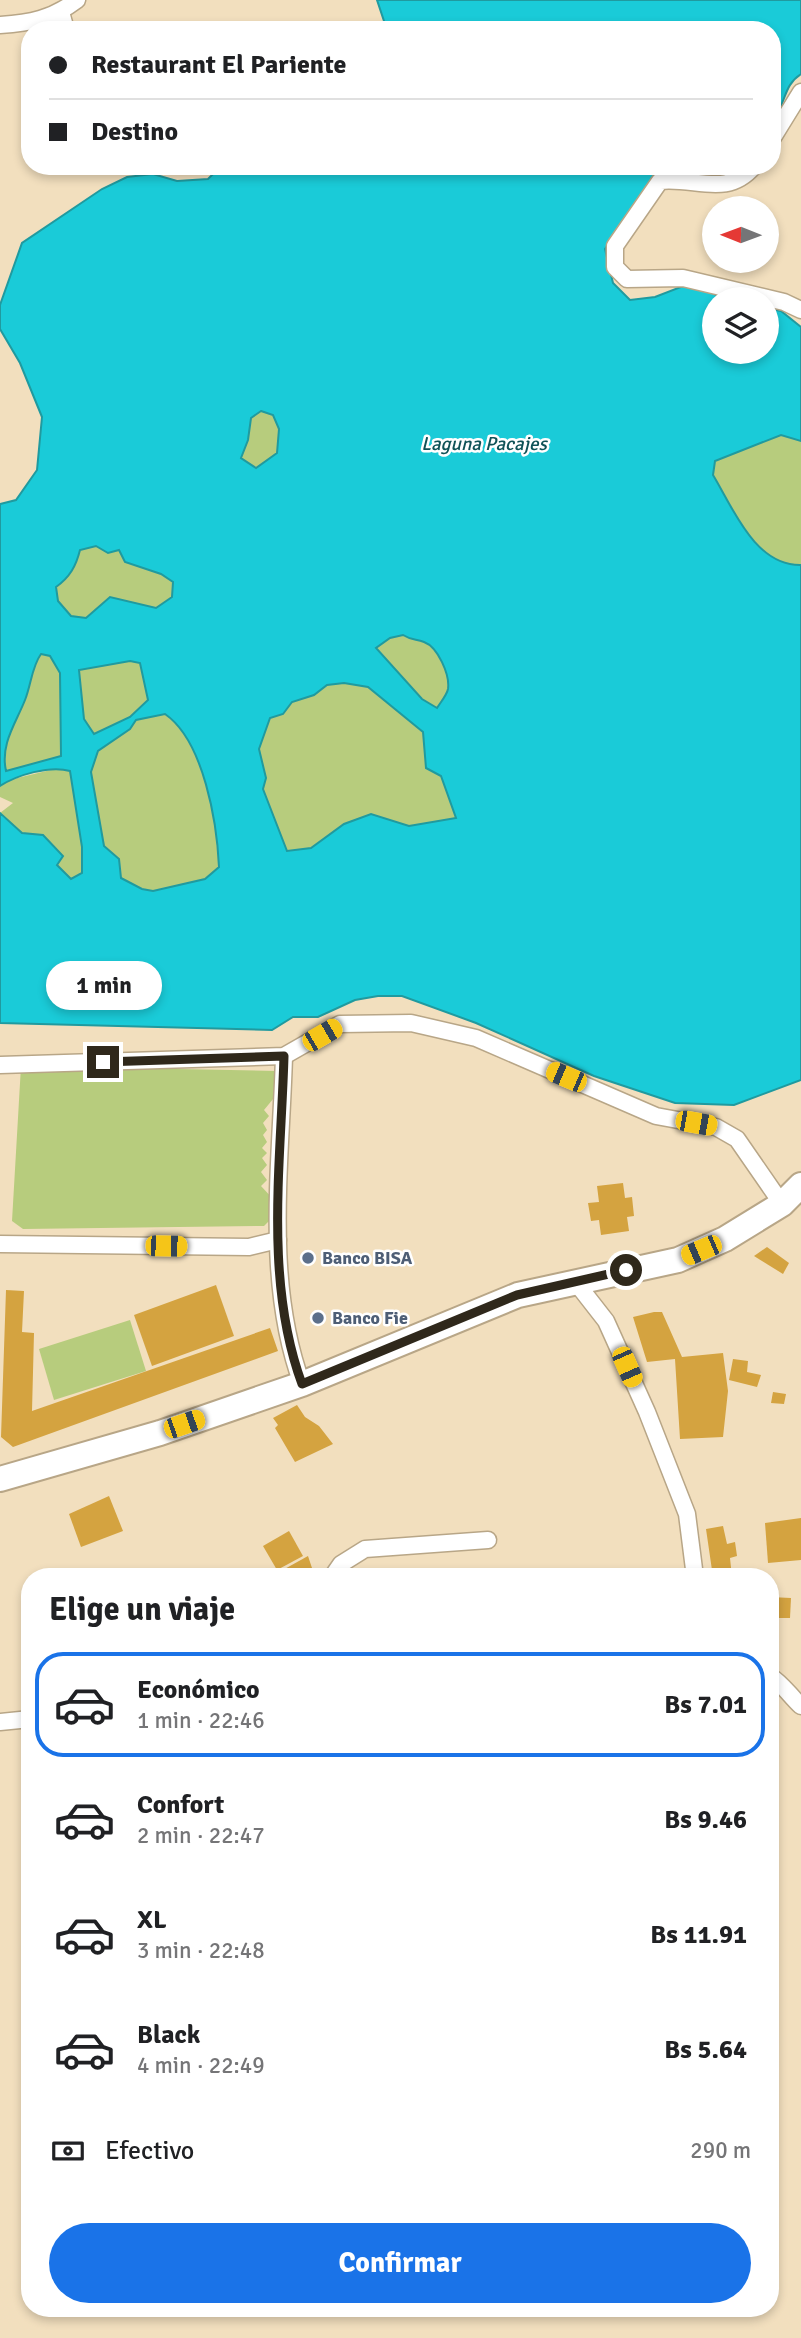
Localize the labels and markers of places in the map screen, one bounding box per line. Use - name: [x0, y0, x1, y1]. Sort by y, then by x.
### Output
- place label: Banco BISA: [322, 1247, 413, 1269]
- marker: Banco BISA: [300, 1250, 316, 1266]
- place label: Banco Fie: [332, 1307, 408, 1329]
- marker: Banco Fie: [310, 1310, 326, 1326]

